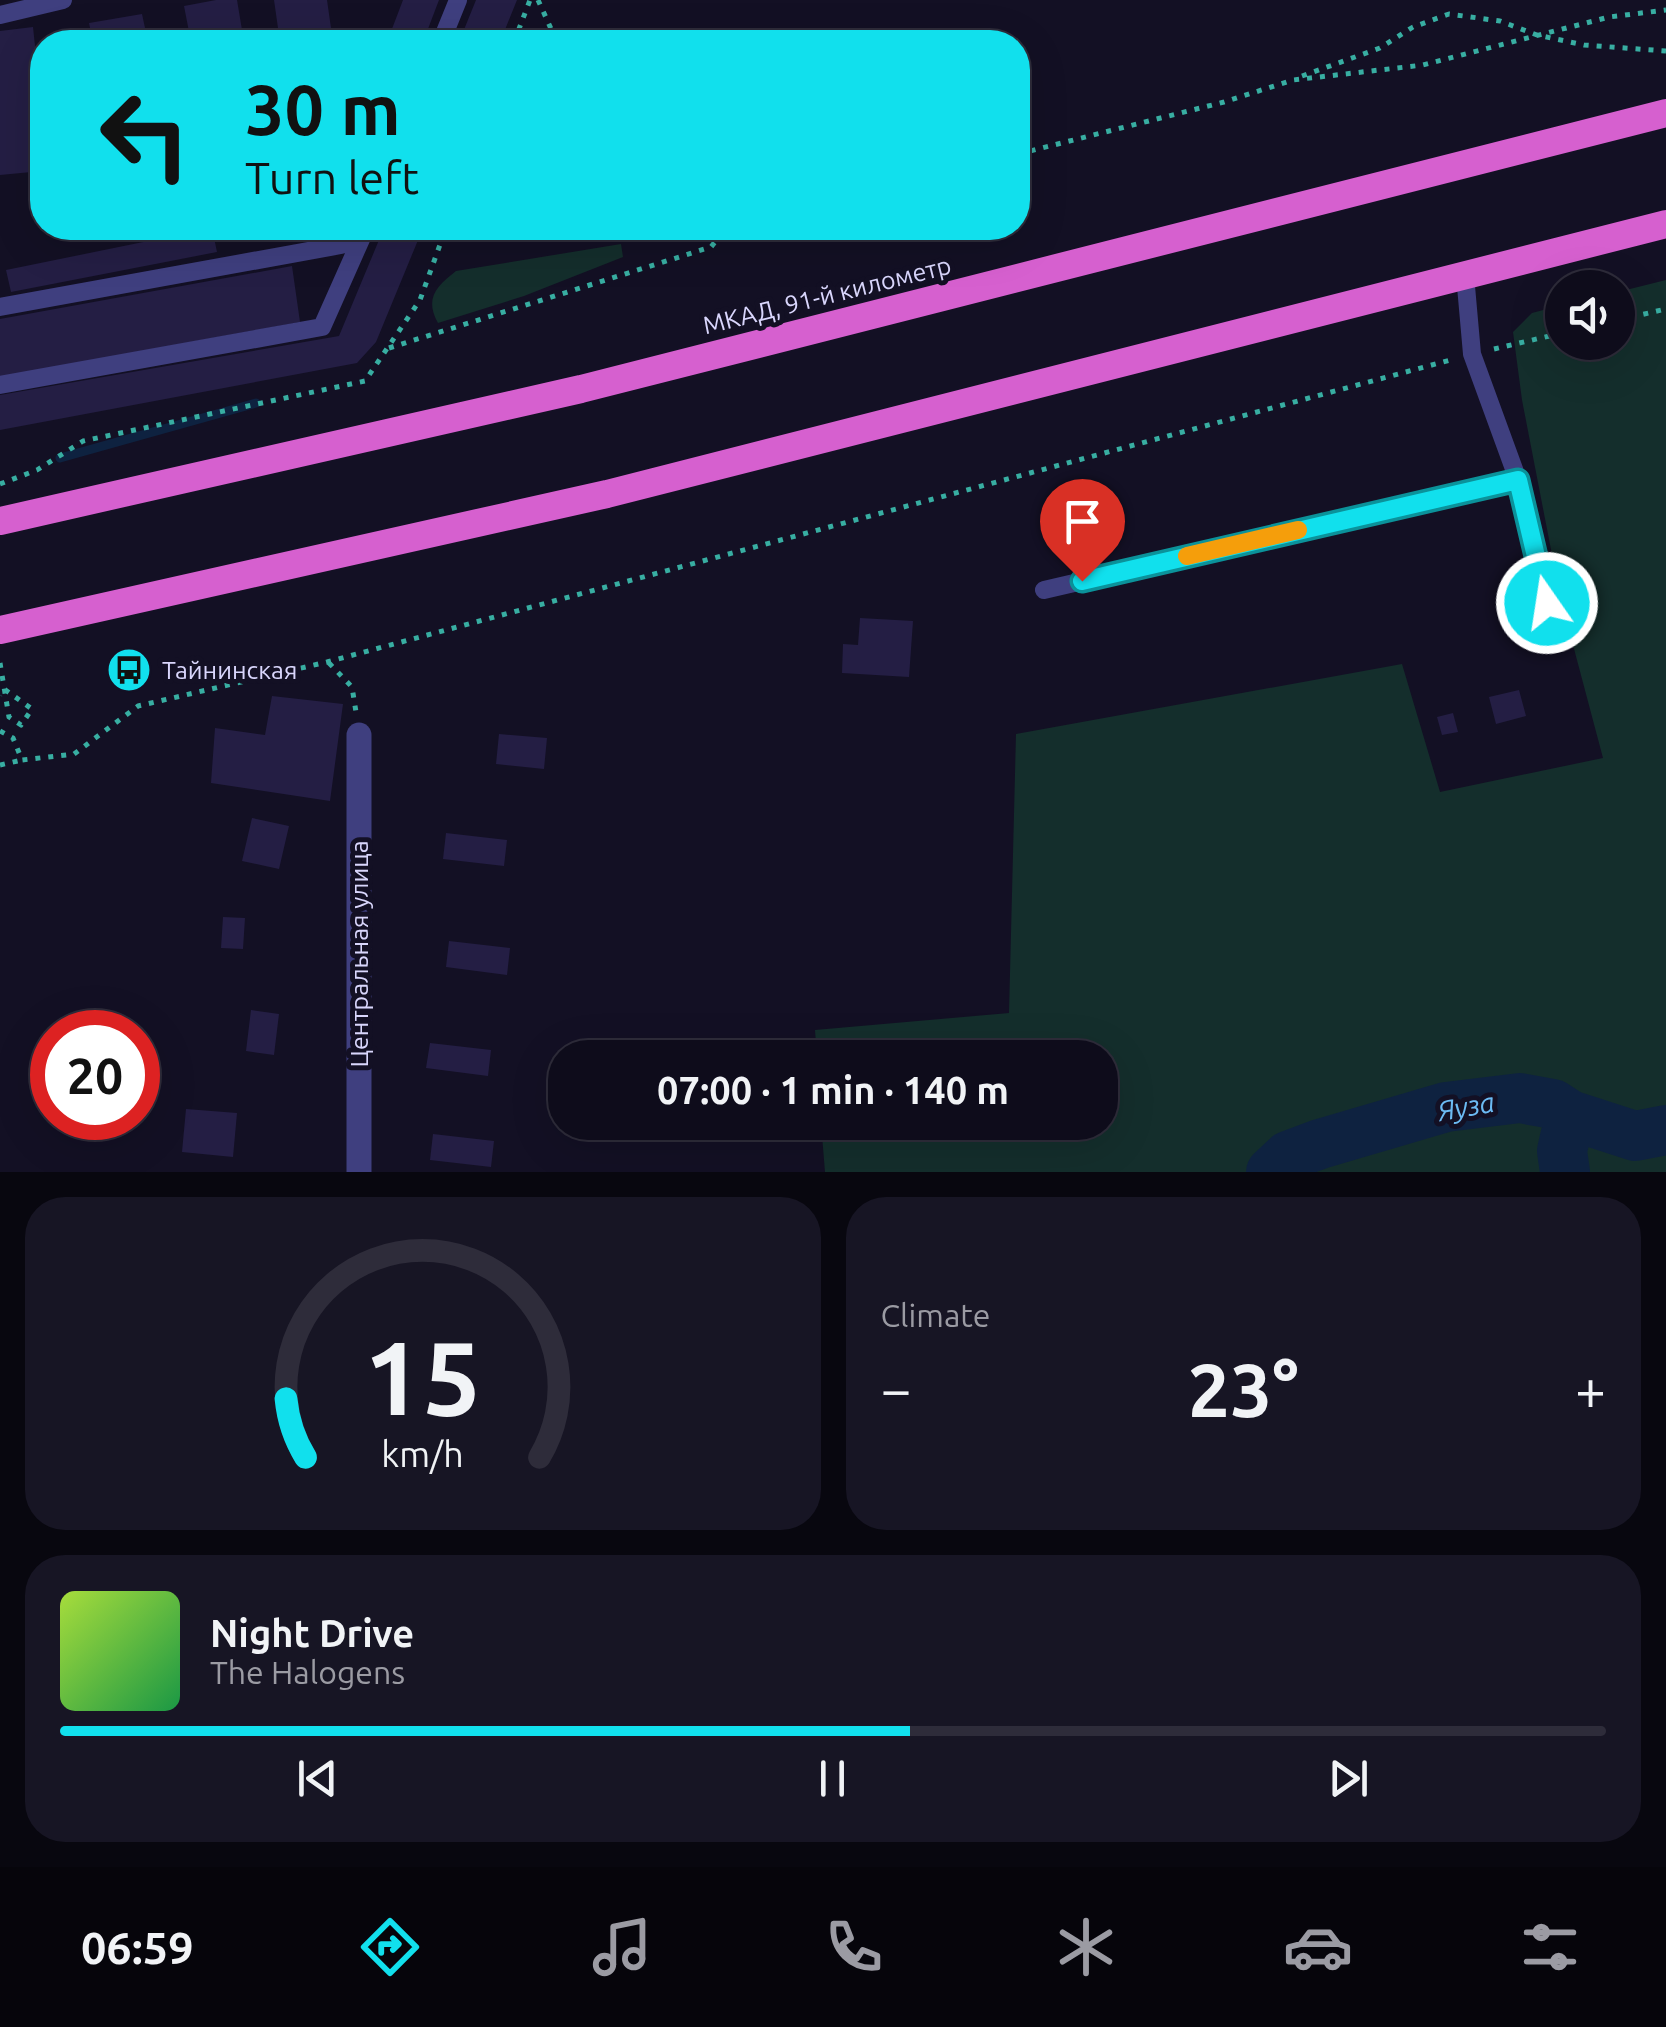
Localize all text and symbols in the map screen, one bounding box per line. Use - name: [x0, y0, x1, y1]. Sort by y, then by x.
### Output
- icon: left: [80, 70, 210, 200]
- text: 30 m: [245, 70, 401, 148]
- text: Turn left: [245, 152, 419, 203]
- street label: МКАД, 91-й километр: [700, 251, 954, 339]
- map controls: [1545, 270, 1635, 360]
- button: sound: [1545, 270, 1635, 360]
- pin: [1040, 479, 1125, 582]
- icon: arrive: [1055, 494, 1110, 549]
- position arrow: [1495, 551, 1599, 655]
- bus stop icon: Тайнинская: [106, 647, 152, 693]
- place label: Тайнинская: [162, 656, 297, 684]
- street label: Центральная улица: [345, 840, 373, 1068]
- speed limit sign: 20: [30, 1010, 160, 1140]
- text: 07:00 · 1 min · 140 m: [657, 1069, 1009, 1111]
- water label: Яуза: [1434, 1086, 1497, 1126]
- text: Climate: [881, 1297, 991, 1333]
- text: 15: [364, 1318, 481, 1435]
- text: 23°: [1188, 1347, 1299, 1431]
- text: −: [881, 1358, 912, 1419]
- text: +: [1575, 1358, 1606, 1419]
- text: km/h: [381, 1434, 464, 1474]
- text: Night Drive: [210, 1612, 414, 1654]
- text: The Halogens: [210, 1654, 405, 1690]
- icon: previous: [290, 1751, 345, 1806]
- icon: pause: [805, 1751, 860, 1806]
- icon: next: [1321, 1751, 1376, 1806]
- icon: directions: [355, 1912, 425, 1982]
- icon: music: [587, 1912, 657, 1982]
- icon: phone: [819, 1912, 889, 1982]
- icon: climate: [1051, 1912, 1121, 1982]
- icon: car: [1283, 1912, 1353, 1982]
- icon: filters: [1515, 1912, 1585, 1982]
- text: 06:59: [81, 1922, 194, 1973]

